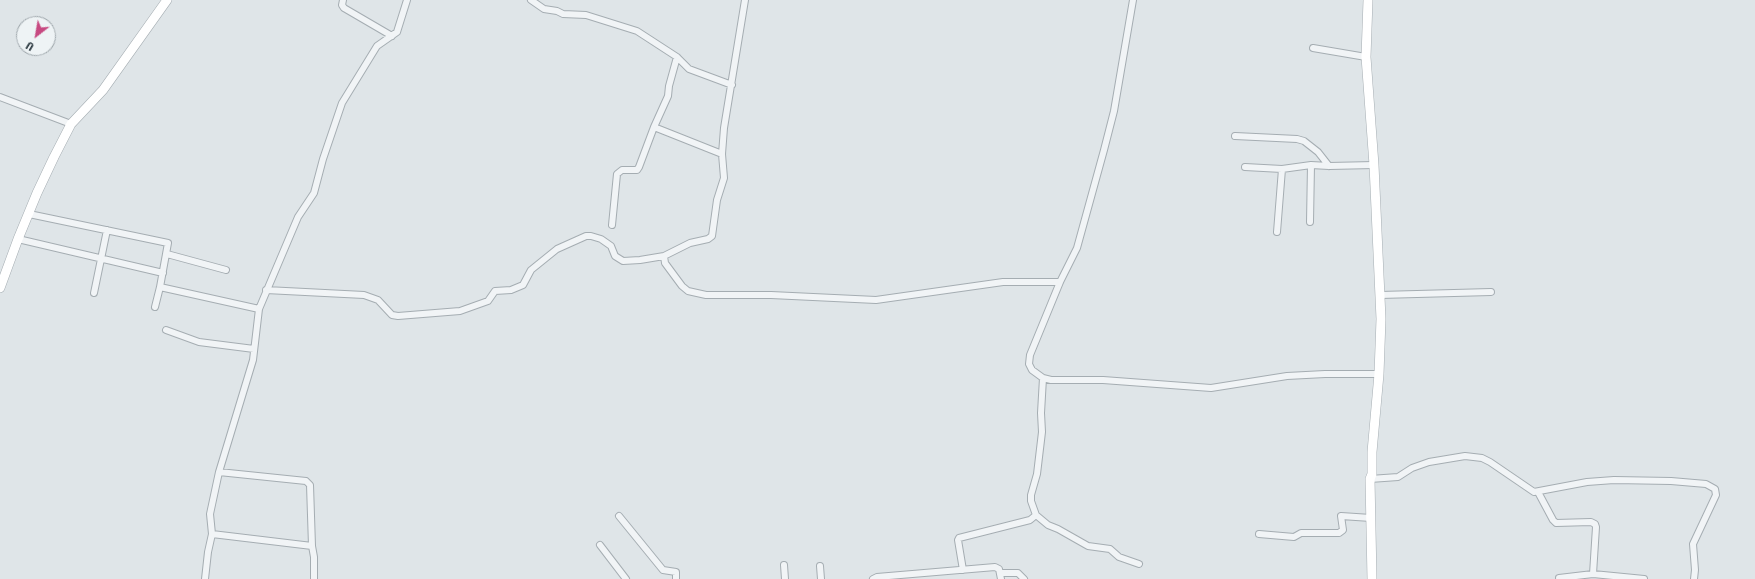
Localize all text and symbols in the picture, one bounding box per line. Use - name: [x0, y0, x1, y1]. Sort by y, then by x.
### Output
- north arrow: [16, 16, 56, 56]
- text: U: [24, 39, 36, 53]

